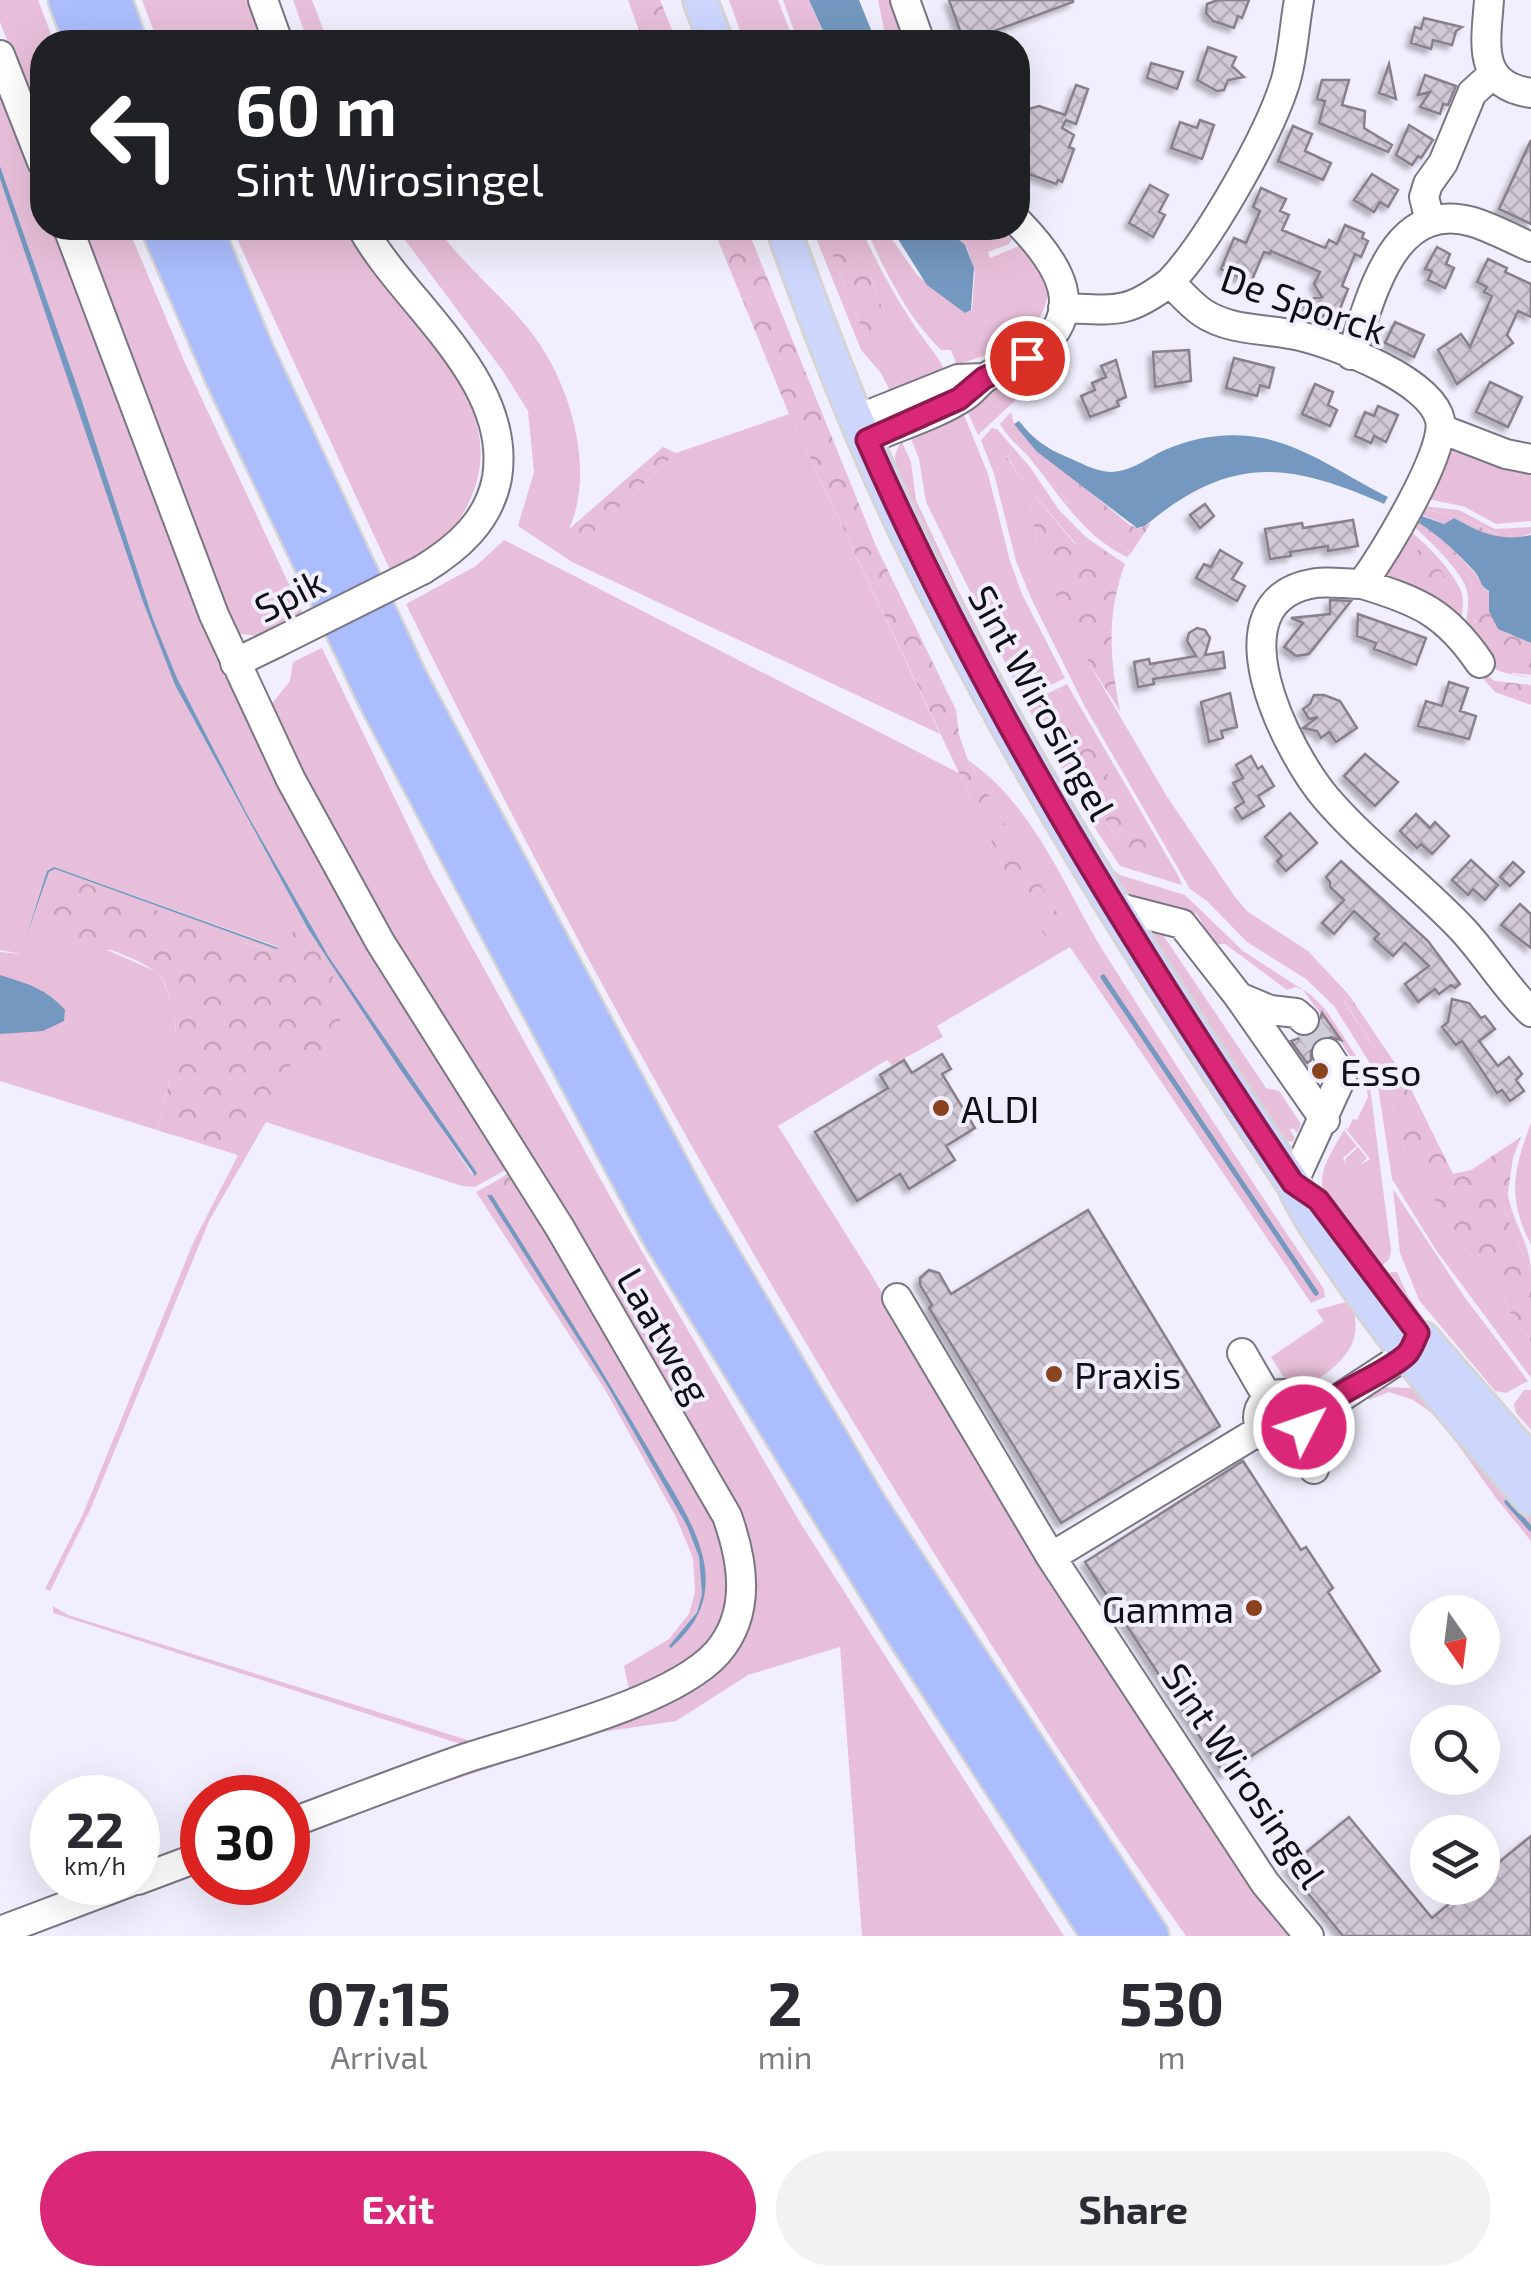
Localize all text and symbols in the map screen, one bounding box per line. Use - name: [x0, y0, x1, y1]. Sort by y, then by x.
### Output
- text: 60 m: [235, 66, 397, 150]
- icon: left: [70, 70, 200, 200]
- text: Sint Wirosingel: [235, 151, 544, 205]
- street label: De Sporck: [1215, 253, 1393, 353]
- pin: [985, 316, 1070, 401]
- icon: arrive: [1000, 331, 1055, 386]
- street label: Spik: [246, 557, 332, 631]
- street label: Sint Wirosingel: [960, 577, 1126, 827]
- place label: Esso: [1340, 1048, 1421, 1094]
- marker: Esso: [1309, 1060, 1331, 1082]
- place label: ALDI: [961, 1085, 1039, 1131]
- marker: ALDI: [930, 1097, 952, 1119]
- street label: Laatweg: [608, 1259, 722, 1411]
- place label: Praxis: [1074, 1351, 1181, 1397]
- marker: Praxis: [1043, 1363, 1065, 1385]
- position arrow: [1252, 1375, 1356, 1479]
- place label: Gamma: [1102, 1585, 1234, 1631]
- north arrow: [1410, 1595, 1500, 1685]
- map controls: [1410, 1595, 1500, 1905]
- marker: Gamma: [1243, 1597, 1265, 1619]
- street label: Sint Wirosingel: [1153, 1654, 1337, 1896]
- button: search: [1410, 1705, 1500, 1795]
- speed limit sign: 30: [180, 1775, 310, 1905]
- text: 22: [66, 1798, 124, 1858]
- button: layers: [1410, 1815, 1500, 1905]
- text: km/h: [64, 1850, 126, 1880]
- text: 07:15: [307, 1966, 451, 2038]
- text: 2: [768, 1966, 802, 2038]
- text: 530: [1119, 1966, 1224, 2038]
- text: Arrival: [330, 2037, 428, 2075]
- text: min: [758, 2037, 812, 2075]
- text: m: [1158, 2037, 1186, 2075]
- button: Exit: [40, 2151, 756, 2266]
- button: Share: [776, 2151, 1491, 2266]

